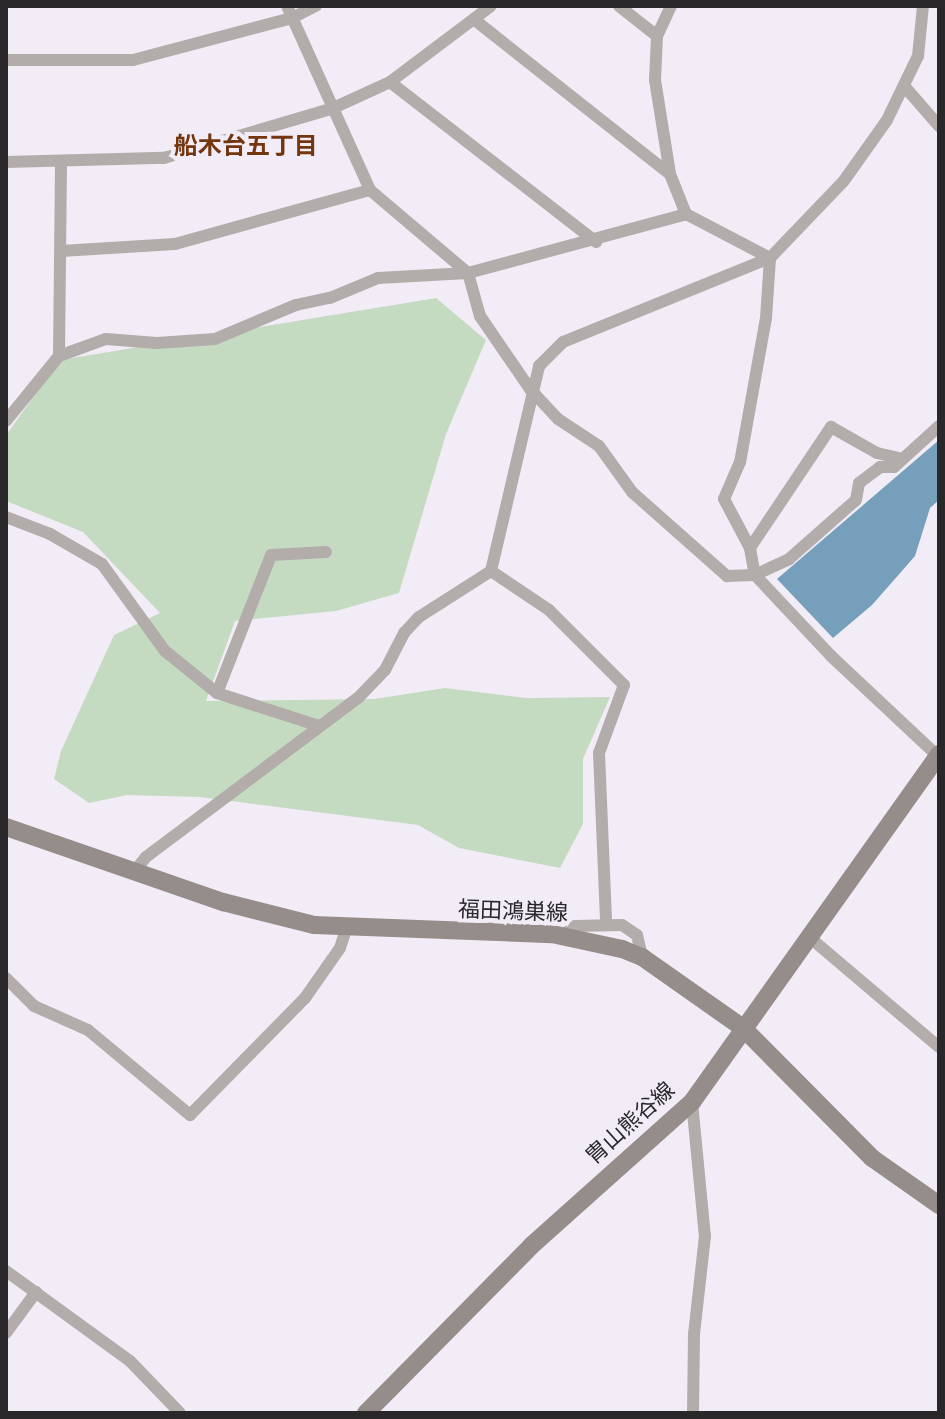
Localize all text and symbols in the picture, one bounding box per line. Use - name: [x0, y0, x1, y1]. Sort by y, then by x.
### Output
- district label: 船木台五丁目: [174, 132, 318, 160]
- street label: 福田鴻巣線: [458, 896, 568, 926]
- street label: 胄山熊谷線: [580, 1076, 680, 1170]

